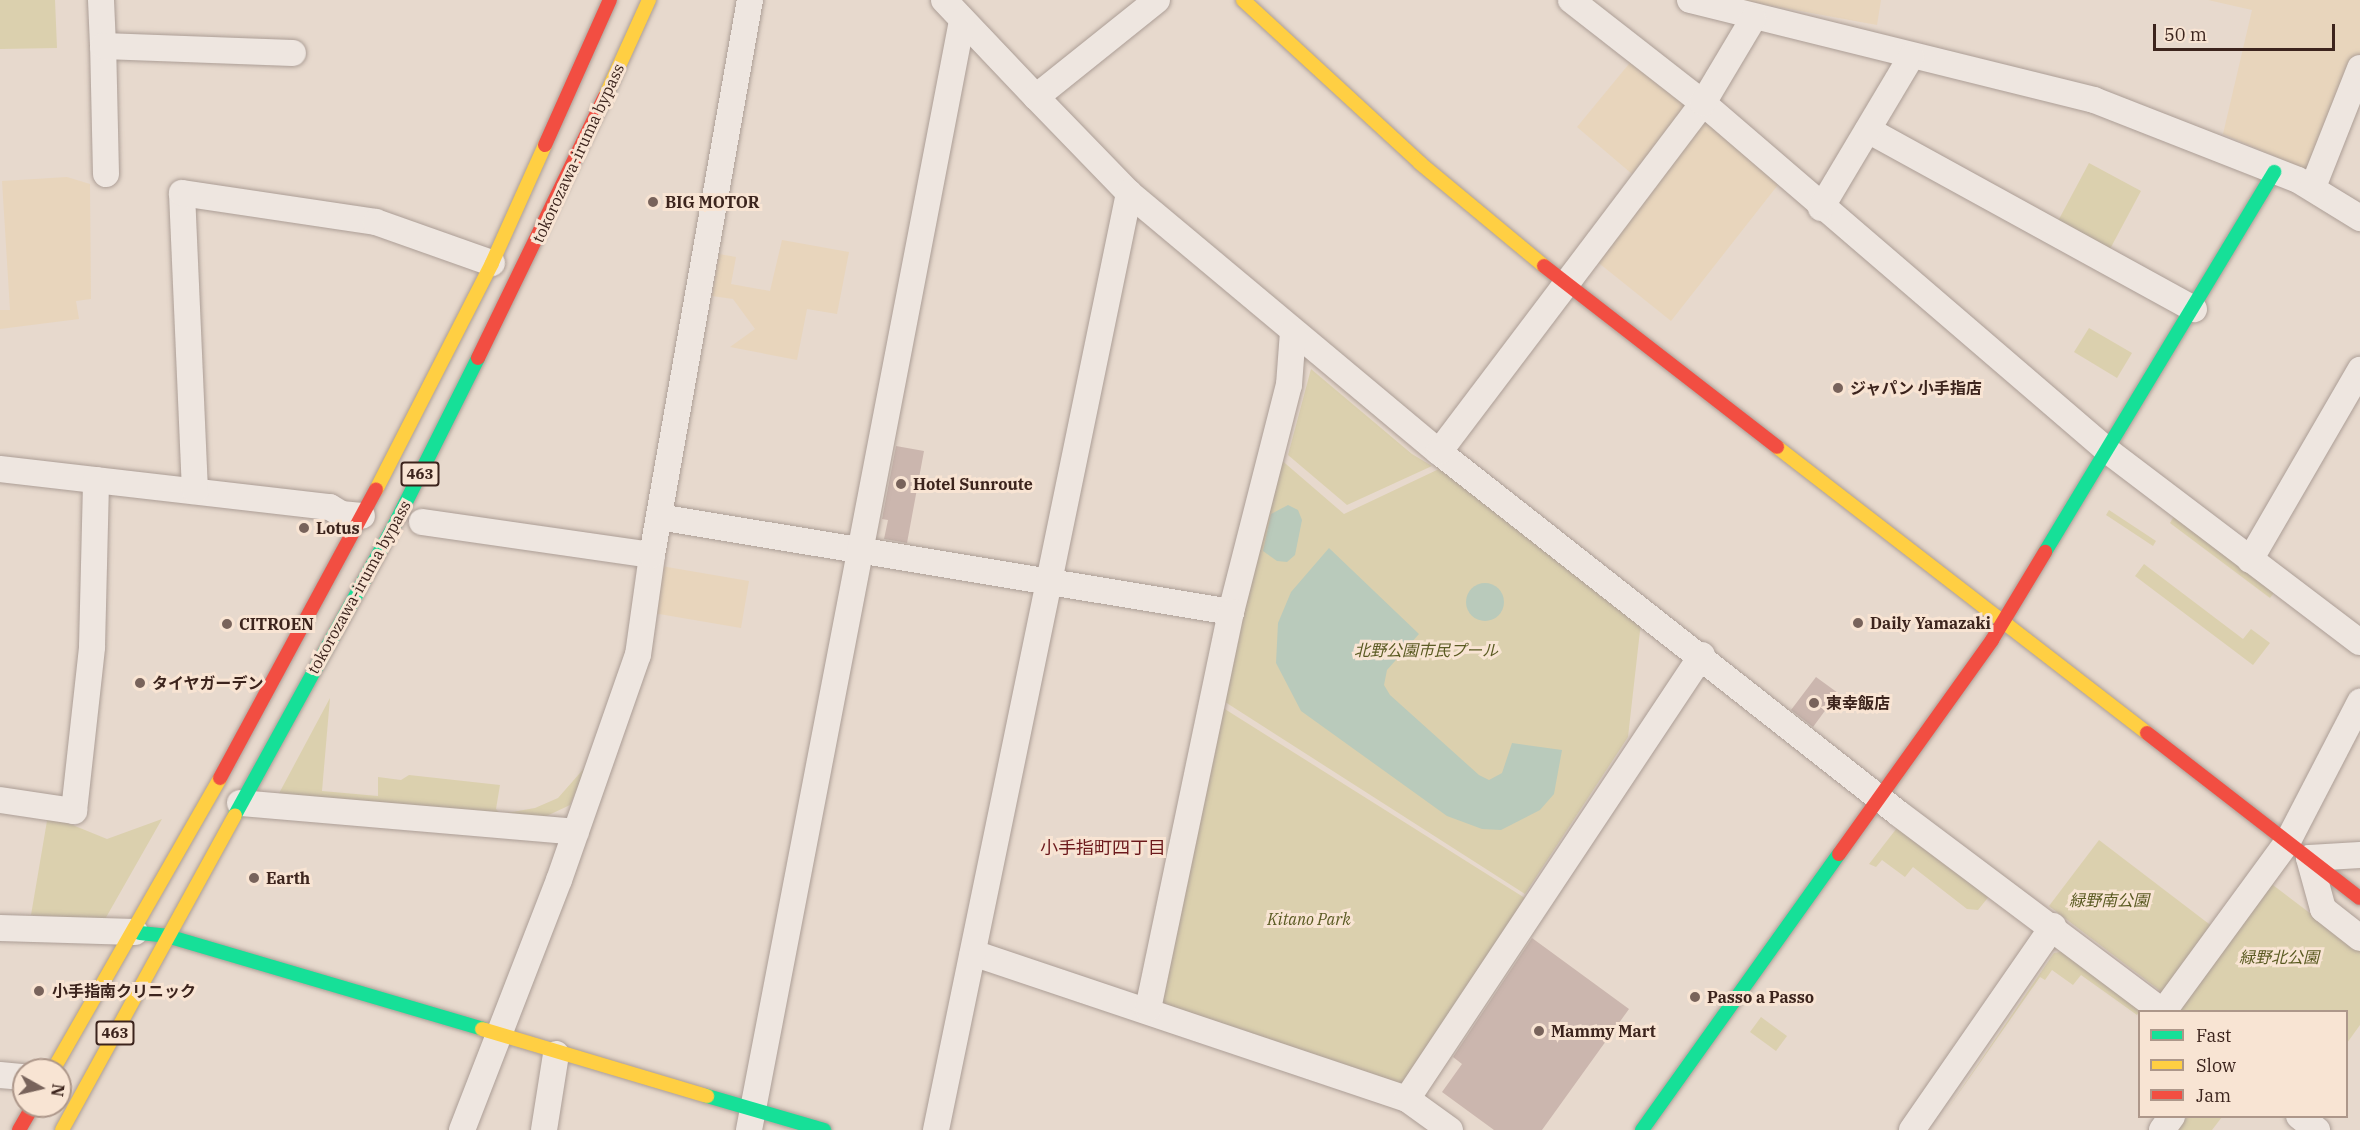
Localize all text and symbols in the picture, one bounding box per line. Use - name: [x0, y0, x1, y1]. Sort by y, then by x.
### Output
- scale bar: [2156, 12, 2338, 50]
- text: 50 m: [2164, 23, 2207, 46]
- street label: tokorozawa-iruma bypass: [528, 61, 628, 245]
- place label: BIG MOTOR: [665, 192, 760, 212]
- marker: BIG MOTOR: [646, 195, 660, 209]
- place label: ジャパン 小手指店: [1850, 378, 1982, 398]
- marker: ジャパン 小手指店: [1831, 381, 1845, 395]
- road number: 463: [400, 462, 440, 486]
- place label: Hotel Sunroute: [913, 474, 1033, 494]
- marker: Hotel Sunroute: [894, 477, 908, 491]
- street label: tokorozawa-iruma bypass: [303, 497, 415, 677]
- place label: Lotus: [316, 518, 360, 538]
- marker: Lotus: [297, 521, 311, 535]
- place label: Daily Yamazaki: [1870, 613, 1991, 633]
- place label: CITROEN: [239, 614, 314, 634]
- marker: Daily Yamazaki: [1851, 616, 1865, 630]
- marker: CITROEN: [220, 617, 234, 631]
- park label: 北野公園市民プール: [1354, 640, 1498, 660]
- place label: タイヤガーデン: [152, 673, 264, 693]
- marker: タイヤガーデン: [133, 676, 147, 690]
- place label: 東幸飯店: [1826, 693, 1890, 713]
- marker: 東幸飯店: [1807, 696, 1821, 710]
- district label: 小手指町四丁目: [1040, 837, 1166, 859]
- place label: Earth: [266, 868, 310, 888]
- marker: Earth: [247, 871, 261, 885]
- park label: 緑野南公園: [2069, 890, 2149, 910]
- park label: Kitano Park: [1267, 909, 1351, 929]
- park label: 緑野北公園: [2239, 947, 2319, 967]
- place label: 小手指南クリニック: [52, 981, 196, 1001]
- marker: 小手指南クリニック: [30, 982, 48, 1000]
- place label: Passo a Passo: [1707, 987, 1814, 1007]
- marker: Passo a Passo: [1688, 990, 1702, 1004]
- legend: [2138, 1010, 2348, 1118]
- road number: 463: [96, 1021, 134, 1045]
- place label: Mammy Mart: [1551, 1021, 1656, 1041]
- marker: Mammy Mart: [1532, 1024, 1546, 1038]
- text: Fast: [2196, 1024, 2231, 1047]
- text: Slow: [2196, 1054, 2236, 1077]
- north arrow: [12, 1058, 72, 1118]
- text: N: [47, 1083, 69, 1098]
- text: Jam: [2196, 1084, 2231, 1107]

